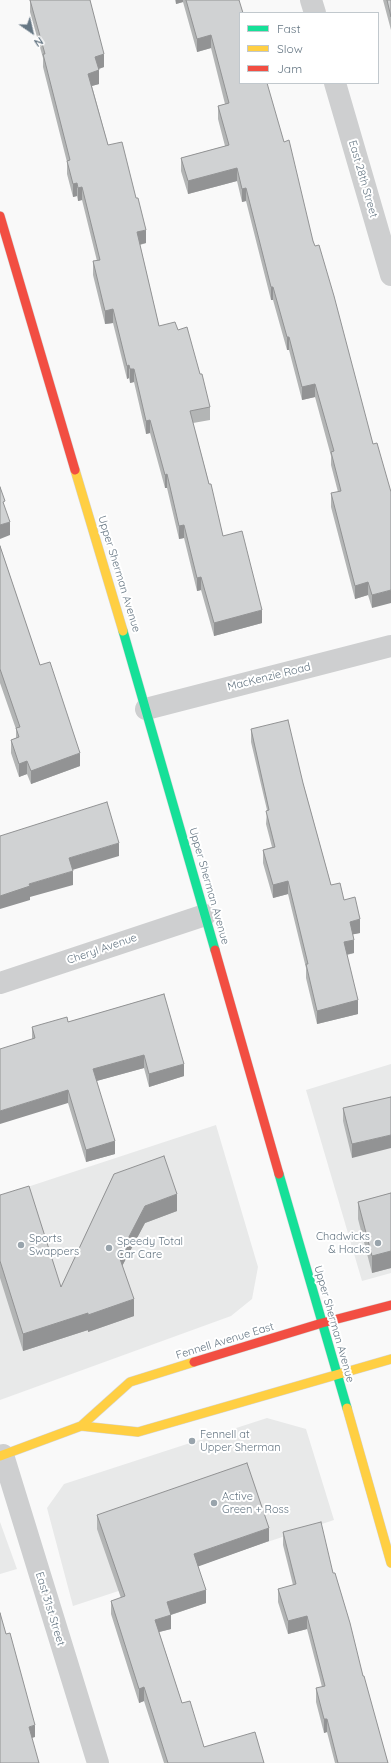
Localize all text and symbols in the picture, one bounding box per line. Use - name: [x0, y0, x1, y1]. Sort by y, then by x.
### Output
- north arrow: [12, 12, 52, 52]
- legend: [239, 12, 379, 84]
- text: Fast: [277, 21, 301, 36]
- text: N: [31, 34, 46, 50]
- text: Slow: [277, 41, 303, 56]
- text: Jam: [277, 61, 302, 76]
- street label: East 28th Street: [346, 139, 380, 219]
- street label: Upper Sherman Avenue: [95, 514, 143, 634]
- street label: MacKenzie Road: [226, 660, 312, 694]
- street label: Upper Sherman Avenue: [186, 826, 232, 946]
- street label: Cheryl Avenue: [65, 931, 139, 967]
- place label: Chadwicks & Hacks: [316, 1230, 370, 1256]
- place label: Sports Swappers: [29, 1232, 79, 1258]
- place label: Speedy Total Car Care: [117, 1235, 183, 1261]
- marker: Chadwicks & Hacks: [373, 1238, 383, 1248]
- marker: Sports Swappers: [16, 1240, 26, 1250]
- marker: Speedy Total Car Care: [104, 1243, 114, 1253]
- street label: Upper Sherman Avenue: [311, 1264, 357, 1384]
- street label: Fennell Avenue East: [174, 1320, 276, 1362]
- place label: Fennell at Upper Sherman: [200, 1428, 281, 1454]
- marker: Fennell at Upper Sherman: [187, 1436, 197, 1446]
- place label: Active Green + Ross: [222, 1490, 289, 1516]
- marker: Active Green + Ross: [209, 1498, 219, 1508]
- street label: East 31st Street: [32, 1570, 68, 1648]

